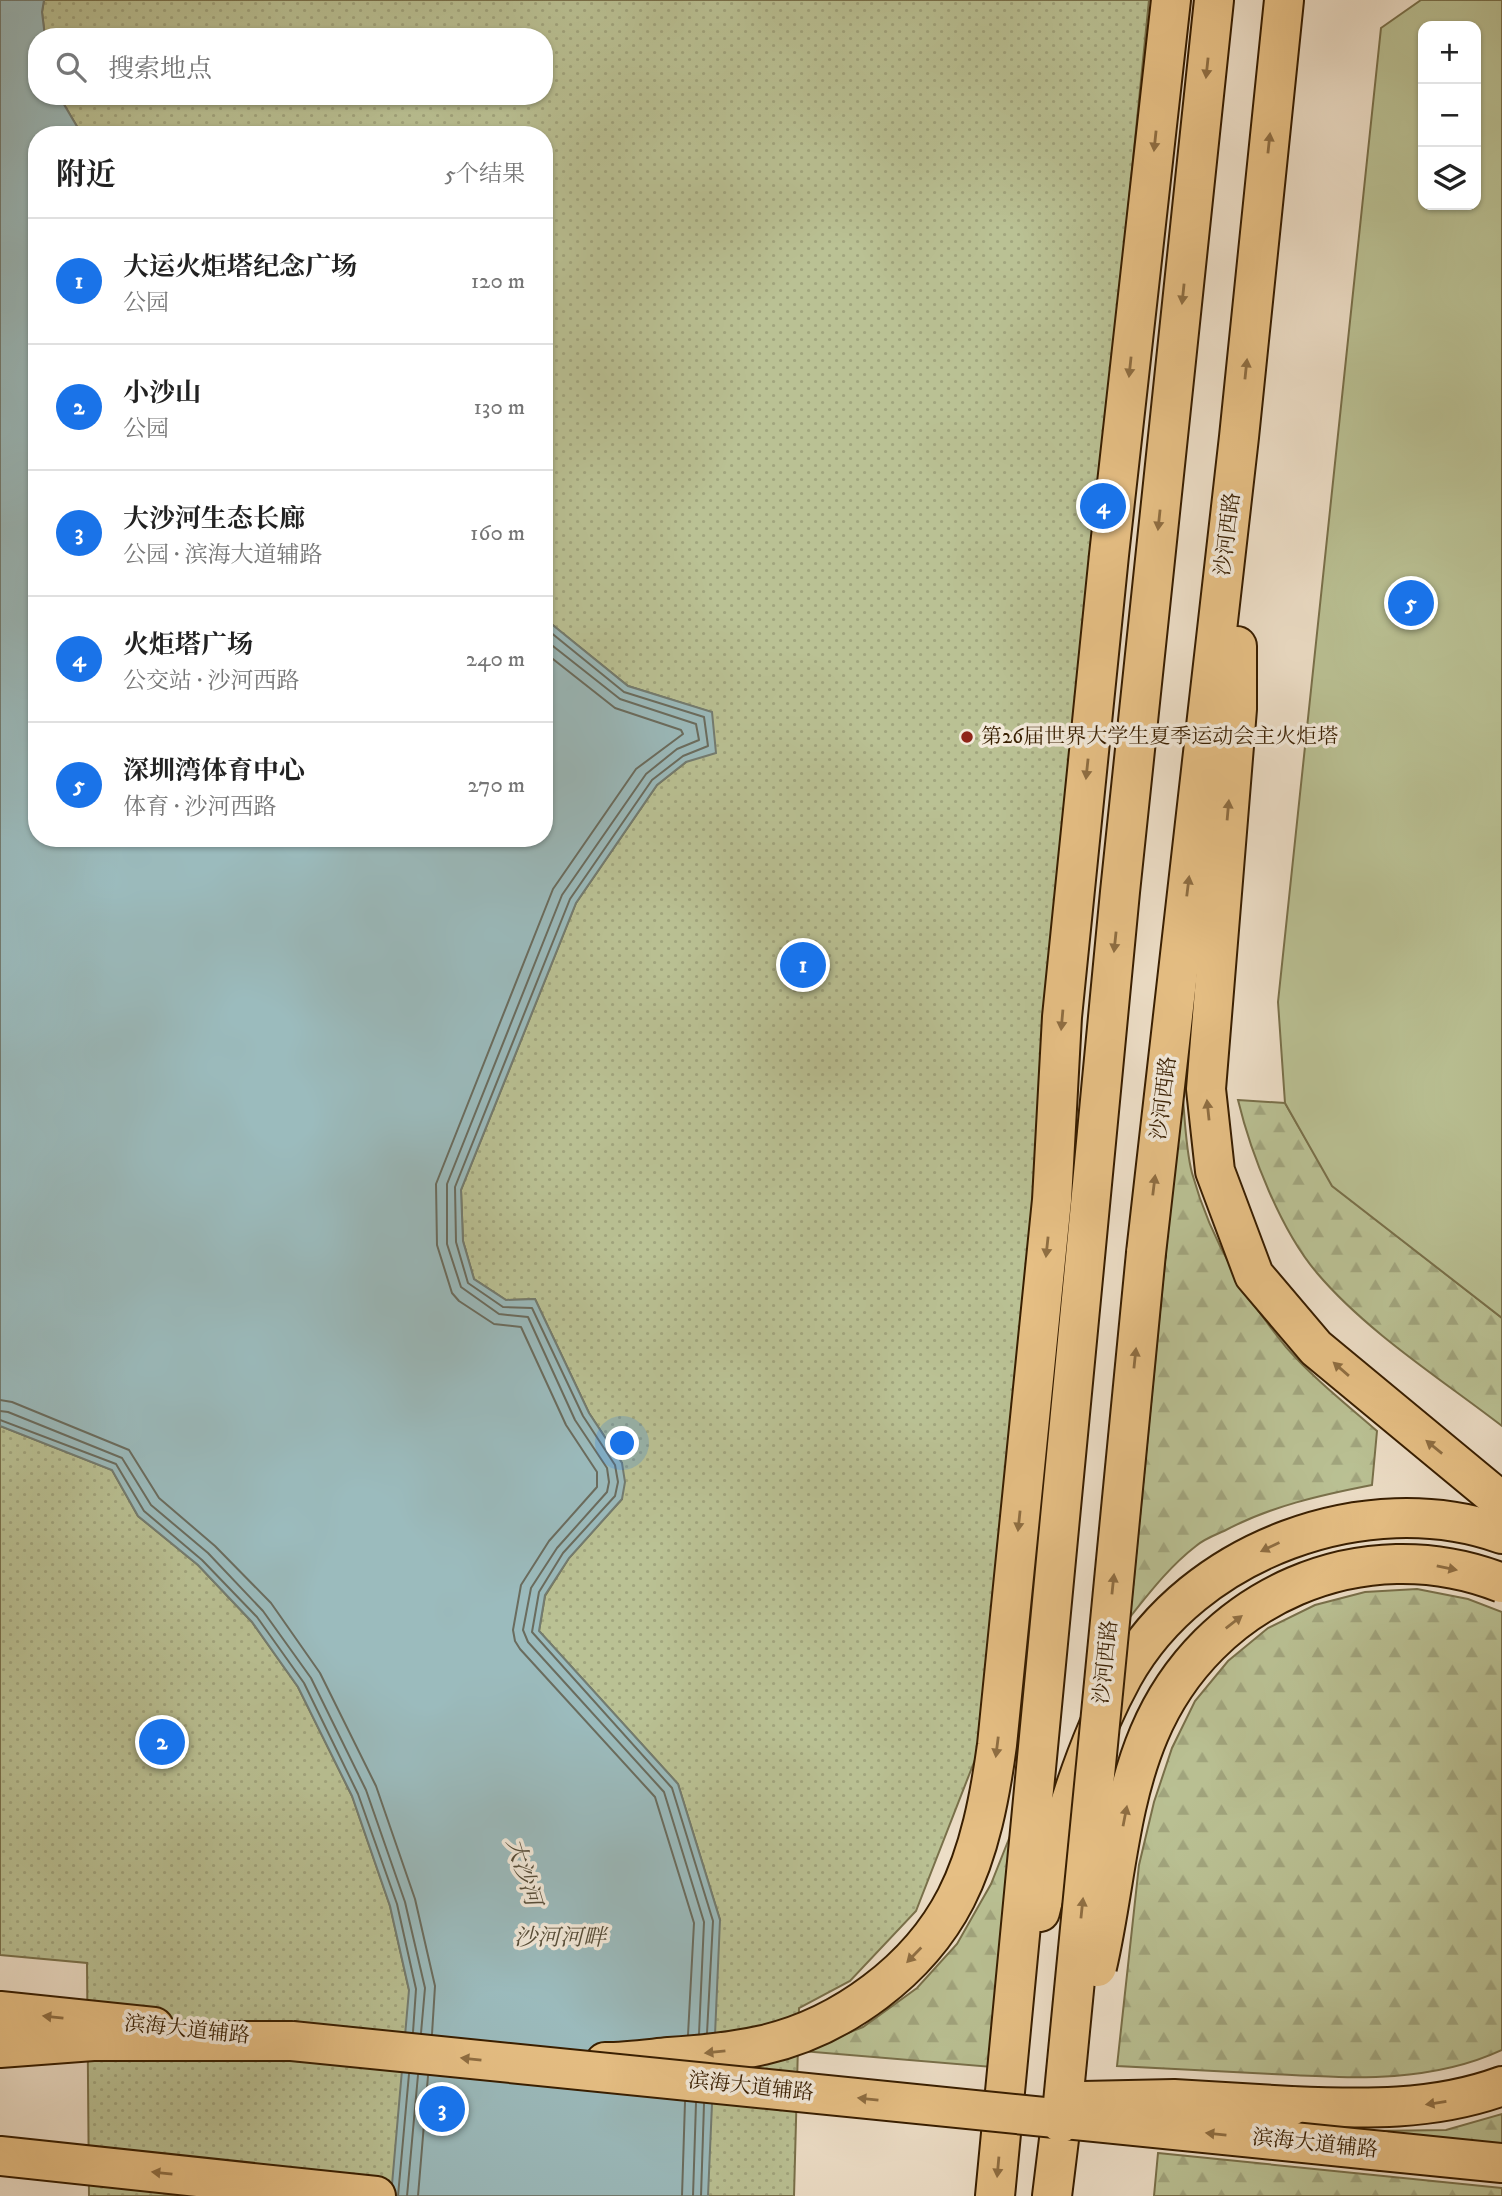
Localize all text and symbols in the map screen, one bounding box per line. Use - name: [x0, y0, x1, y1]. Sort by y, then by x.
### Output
- map controls: [1418, 21, 1481, 210]
- button: +: [1418, 21, 1481, 84]
- search box: [28, 28, 553, 105]
- icon: search: [52, 48, 90, 86]
- text: 搜索地点: [108, 53, 212, 86]
- one-way arrow: [1201, 57, 1212, 79]
- button: −: [1418, 84, 1481, 147]
- one-way arrow: [1149, 130, 1160, 152]
- one-way arrow: [1264, 132, 1275, 154]
- button: layers: [1418, 147, 1481, 210]
- text: 附近: [56, 157, 116, 194]
- text: 5个结果: [445, 160, 525, 189]
- text: 大运火炬塔纪念广场: [123, 251, 357, 284]
- text: 1: [75, 267, 83, 296]
- text: 120 m: [471, 267, 525, 296]
- one-way arrow: [1177, 283, 1188, 305]
- text: 公园: [123, 289, 169, 318]
- one-way arrow: [1124, 356, 1135, 378]
- one-way arrow: [1241, 358, 1252, 380]
- text: 小沙山: [123, 377, 201, 410]
- text: 2: [73, 393, 85, 422]
- text: 130 m: [473, 393, 525, 422]
- text: 公园: [123, 415, 169, 444]
- pin: 4: [1080, 480, 1126, 532]
- street label: 沙河西路: [1210, 491, 1246, 577]
- text: 大沙河生态长廊: [123, 503, 305, 536]
- one-way arrow: [1153, 510, 1164, 532]
- text: 3: [75, 519, 83, 548]
- text: 160 m: [470, 519, 525, 548]
- text: 公园 · 滨海大道辅路: [123, 541, 322, 570]
- pin: 5: [1388, 577, 1434, 629]
- text: 火炬塔广场: [123, 629, 253, 662]
- text: 4: [72, 645, 86, 674]
- text: 240 m: [466, 645, 525, 674]
- text: 公交站 · 沙河西路: [123, 667, 299, 696]
- place label: 第26届世界大学生夏季运动会主火炬塔: [981, 724, 1338, 750]
- marker: 第26届世界大学生夏季运动会主火炬塔: [959, 729, 975, 745]
- text: 深圳湾体育中心: [123, 755, 305, 788]
- one-way arrow: [1081, 758, 1092, 780]
- text: 5: [73, 771, 85, 800]
- text: 270 m: [468, 771, 525, 800]
- text: 体育 · 沙河西路: [123, 793, 276, 822]
- one-way arrow: [1223, 799, 1234, 821]
- one-way arrow: [1182, 875, 1193, 897]
- one-way arrow: [1109, 931, 1120, 953]
- pin: 1: [780, 939, 826, 991]
- one-way arrow: [1056, 1009, 1067, 1031]
- street label: 沙河西路: [1146, 1055, 1182, 1141]
- one-way arrow: [1203, 1099, 1214, 1121]
- one-way arrow: [1148, 1174, 1159, 1196]
- one-way arrow: [1041, 1236, 1052, 1258]
- one-way arrow: [1130, 1347, 1141, 1369]
- one-way arrow: [1332, 1362, 1350, 1377]
- your location: [605, 1426, 639, 1460]
- one-way arrow: [1426, 1440, 1443, 1455]
- one-way arrow: [1013, 1510, 1024, 1532]
- one-way arrow: [1260, 1541, 1280, 1553]
- one-way arrow: [1436, 1562, 1458, 1573]
- one-way arrow: [1108, 1573, 1119, 1595]
- one-way arrow: [1224, 1615, 1242, 1630]
- street label: 沙河西路: [1089, 1619, 1123, 1705]
- pin: 2: [139, 1716, 185, 1768]
- one-way arrow: [991, 1736, 1002, 1758]
- one-way arrow: [1120, 1805, 1131, 1827]
- water label: 大沙河: [499, 1835, 548, 1913]
- one-way arrow: [1076, 1897, 1087, 1919]
- water label: 沙河河畔: [514, 1924, 609, 1953]
- one-way arrow: [906, 1946, 923, 1963]
- street label: 滨海大道辅路: [123, 2010, 251, 2050]
- one-way arrow: [42, 2011, 64, 2022]
- one-way arrow: [704, 2047, 726, 2058]
- one-way arrow: [460, 2053, 482, 2064]
- street label: 滨海大道辅路: [687, 2067, 815, 2107]
- pin: 3: [419, 2083, 465, 2135]
- one-way arrow: [857, 2093, 879, 2104]
- one-way arrow: [1425, 2098, 1447, 2109]
- street label: 滨海大道辅路: [1251, 2124, 1379, 2164]
- one-way arrow: [1205, 2128, 1227, 2139]
- one-way arrow: [992, 2156, 1003, 2178]
- one-way arrow: [151, 2168, 173, 2179]

